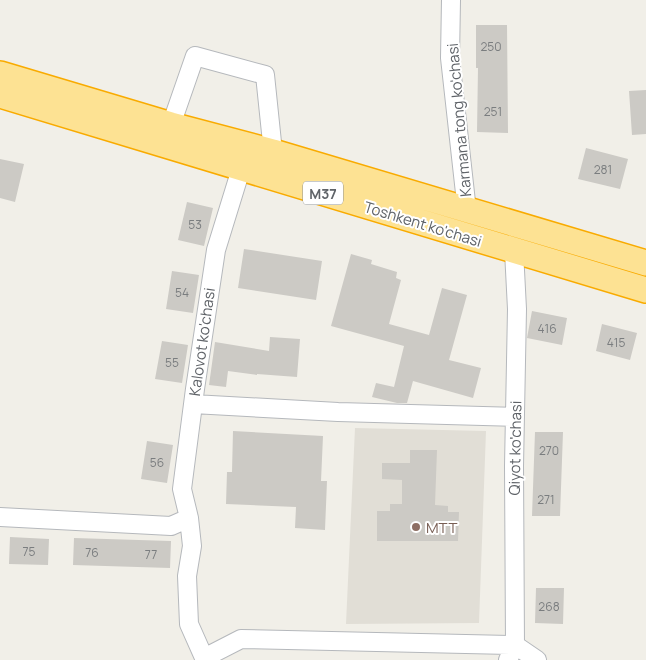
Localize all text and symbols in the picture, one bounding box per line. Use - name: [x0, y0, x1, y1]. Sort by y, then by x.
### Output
- house number: 250: [480, 38, 502, 55]
- street label: Karmana tong ko'chasi: [442, 42, 476, 198]
- house number: 251: [484, 103, 502, 120]
- house number: 281: [594, 161, 612, 178]
- road number: M37: [303, 182, 343, 204]
- street label: Toshkent ko'chasi: [362, 196, 484, 252]
- house number: 53: [188, 216, 202, 233]
- house number: 54: [175, 284, 189, 301]
- street label: Kalovot ko'chasi: [184, 286, 220, 398]
- house number: 416: [537, 320, 557, 337]
- house number: 415: [607, 334, 625, 351]
- house number: 55: [165, 354, 179, 371]
- street label: Qiyot ko'chasi: [504, 401, 526, 495]
- house number: 270: [539, 442, 559, 459]
- house number: 56: [150, 454, 164, 471]
- house number: 271: [537, 491, 555, 508]
- place label: MTT: [426, 517, 457, 538]
- marker: MTT: [410, 521, 422, 533]
- house number: 75: [23, 543, 36, 560]
- house number: 76: [85, 544, 99, 561]
- house number: 77: [145, 546, 157, 563]
- house number: 268: [538, 598, 560, 615]

